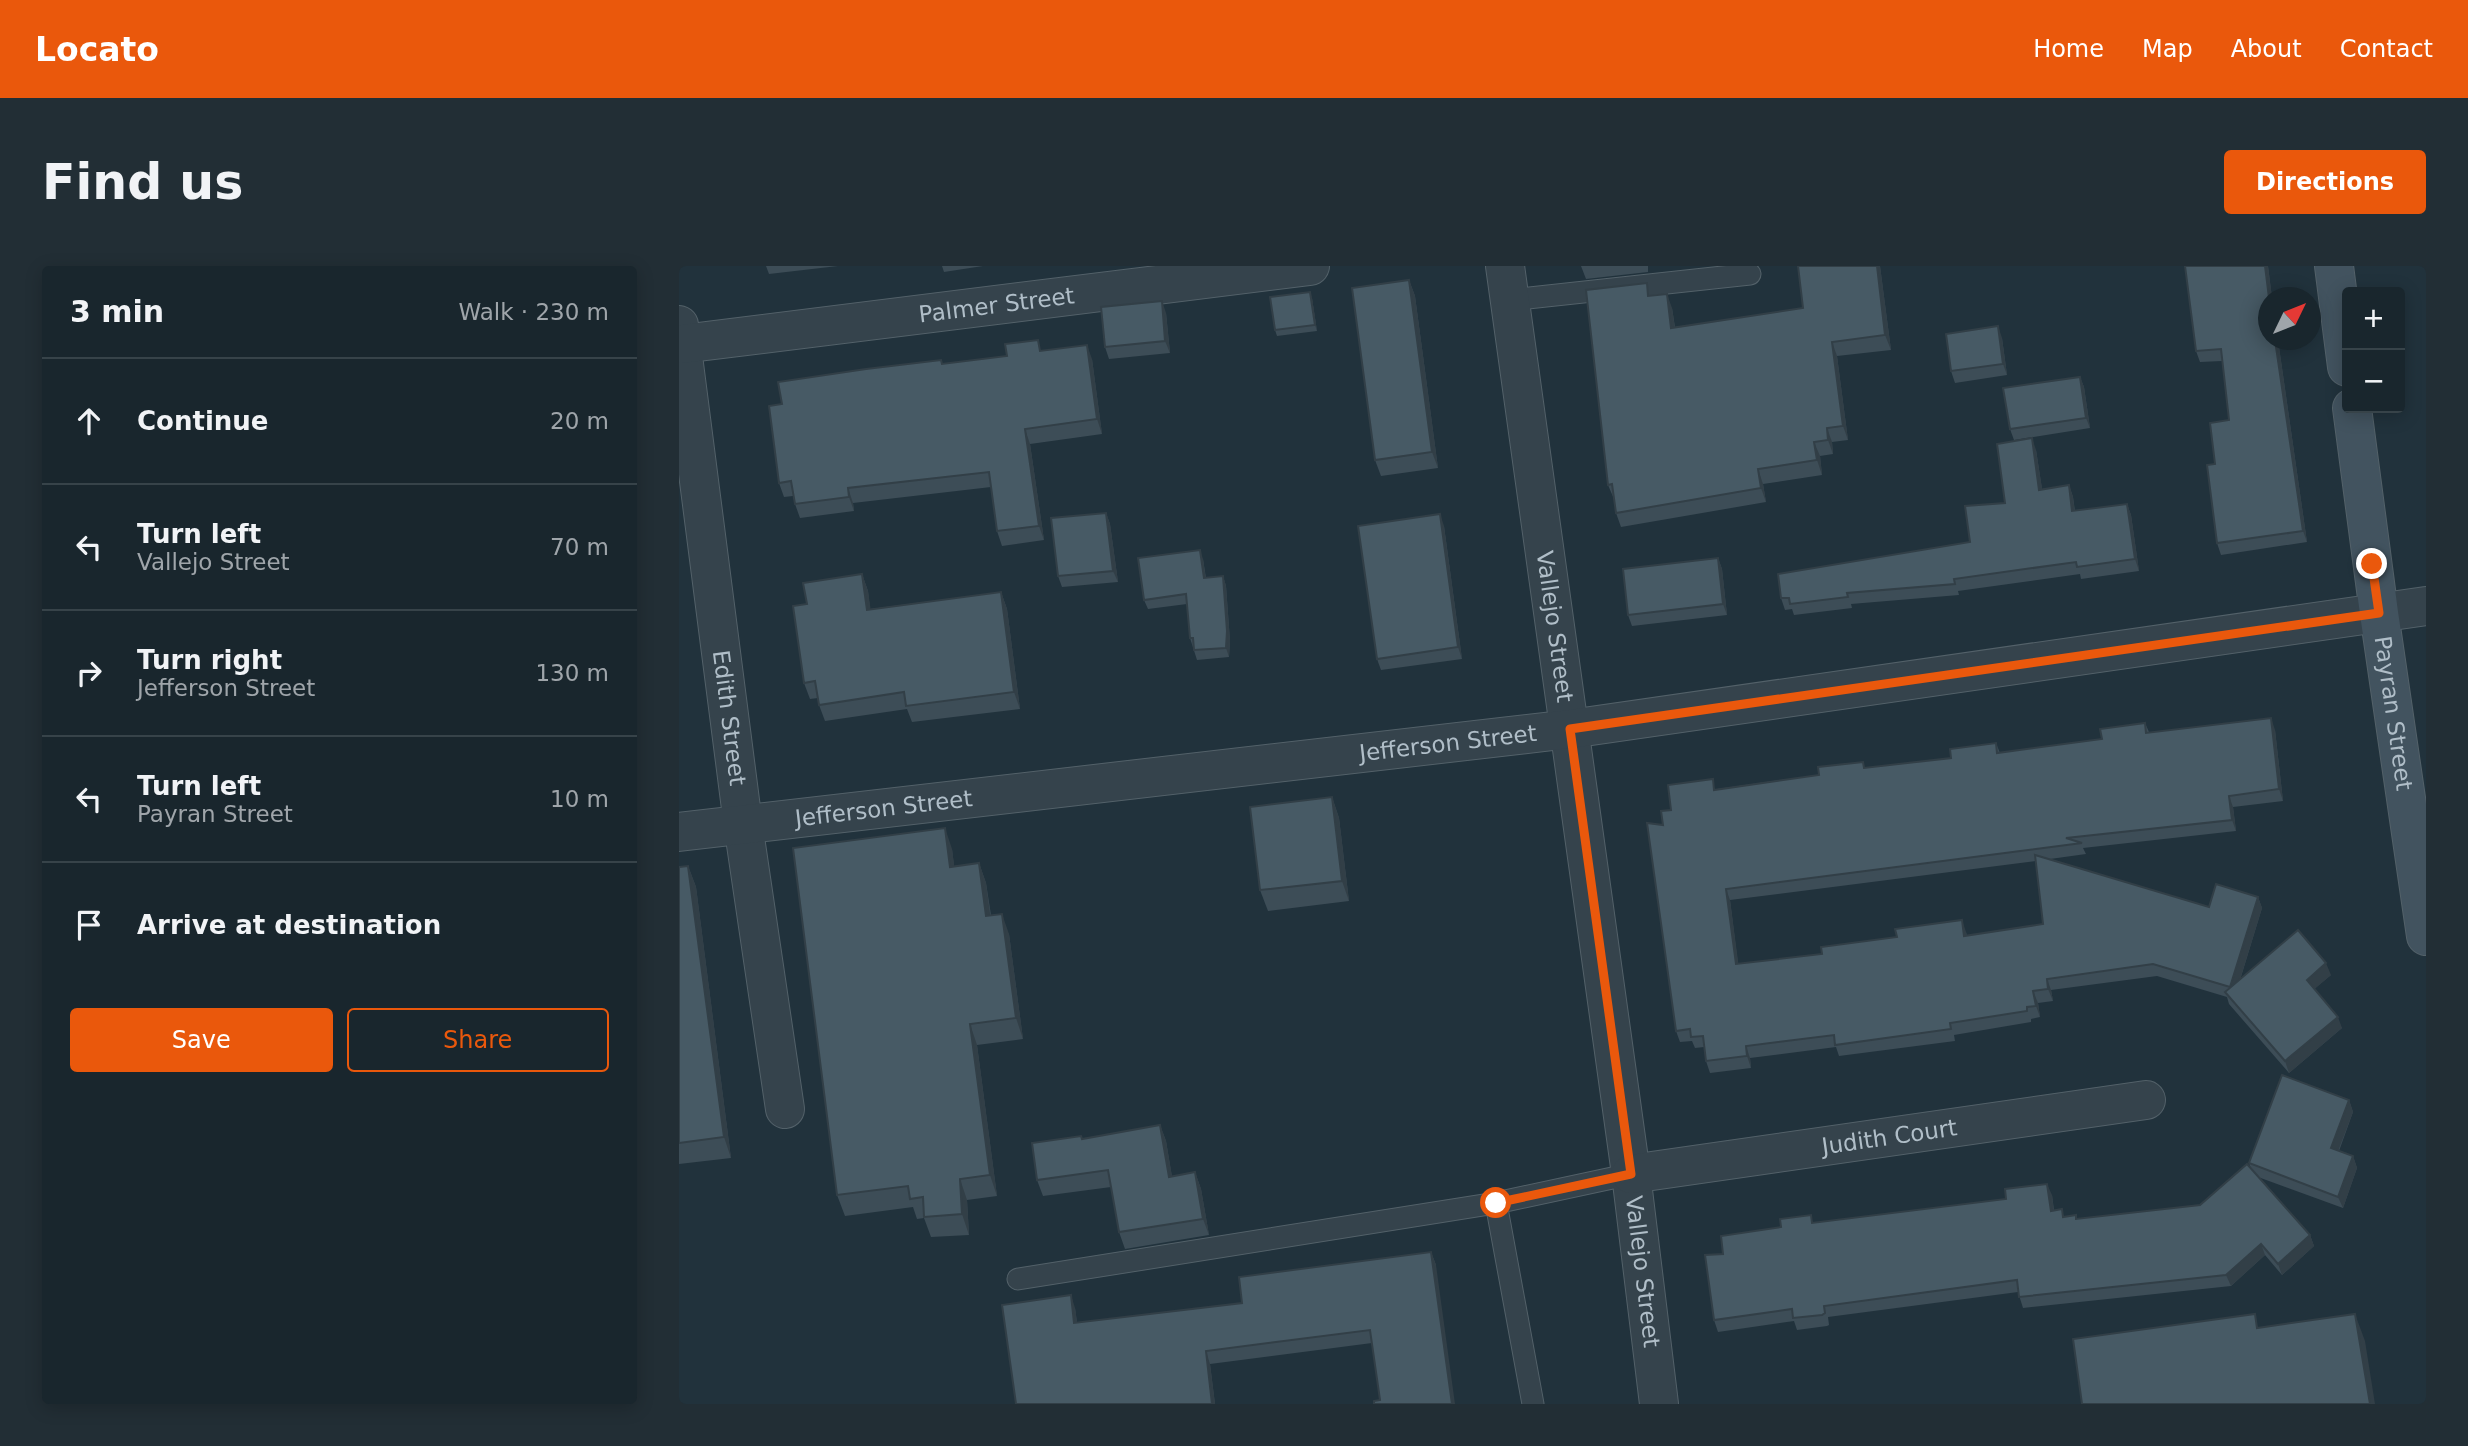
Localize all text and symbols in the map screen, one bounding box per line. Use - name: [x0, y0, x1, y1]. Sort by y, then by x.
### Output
- text: Locato: [35, 30, 159, 69]
- text: Home: [2033, 35, 2104, 63]
- text: Map: [2142, 35, 2193, 63]
- text: About: [2231, 35, 2302, 63]
- text: Contact: [2340, 35, 2433, 63]
- button: Directions: [2224, 150, 2426, 214]
- text: Find us: [42, 154, 243, 211]
- street label: Palmer Street: [917, 282, 1076, 327]
- north arrow: [2258, 287, 2321, 350]
- map controls: [2342, 287, 2405, 413]
- button: +: [2342, 287, 2405, 350]
- text: 3 min: [70, 294, 164, 329]
- text: Walk · 230 m: [458, 299, 609, 325]
- button: −: [2342, 350, 2405, 413]
- icon: ahead: [70, 402, 108, 440]
- text: Continue: [137, 406, 268, 436]
- text: 20 m: [550, 408, 609, 434]
- text: Turn left: [137, 519, 261, 549]
- icon: left: [70, 528, 108, 566]
- text: 70 m: [550, 534, 609, 560]
- route end: [2356, 548, 2387, 579]
- text: Vallejo Street: [137, 549, 290, 575]
- street label: Vallejo Street: [1532, 549, 1578, 704]
- street label: Payran Street: [2369, 634, 2418, 792]
- text: Turn right: [137, 645, 282, 675]
- street label: Edith Street: [708, 648, 751, 787]
- icon: right: [70, 654, 108, 692]
- text: 130 m: [535, 660, 609, 686]
- text: Jefferson Street: [137, 675, 315, 701]
- street label: Jefferson Street: [1356, 720, 1538, 767]
- text: Turn left: [137, 771, 261, 801]
- icon: left: [70, 780, 108, 818]
- street label: Jefferson Street: [792, 785, 974, 832]
- text: 10 m: [550, 786, 609, 812]
- text: Payran Street: [137, 801, 293, 827]
- icon: arrive: [70, 906, 108, 944]
- text: Arrive at destination: [137, 910, 441, 940]
- button: Save: [70, 1008, 333, 1072]
- button: Share: [347, 1008, 609, 1072]
- street label: Judith Court: [1818, 1114, 1959, 1160]
- route start: [1480, 1187, 1511, 1218]
- street label: Vallejo Street: [1621, 1194, 1665, 1349]

